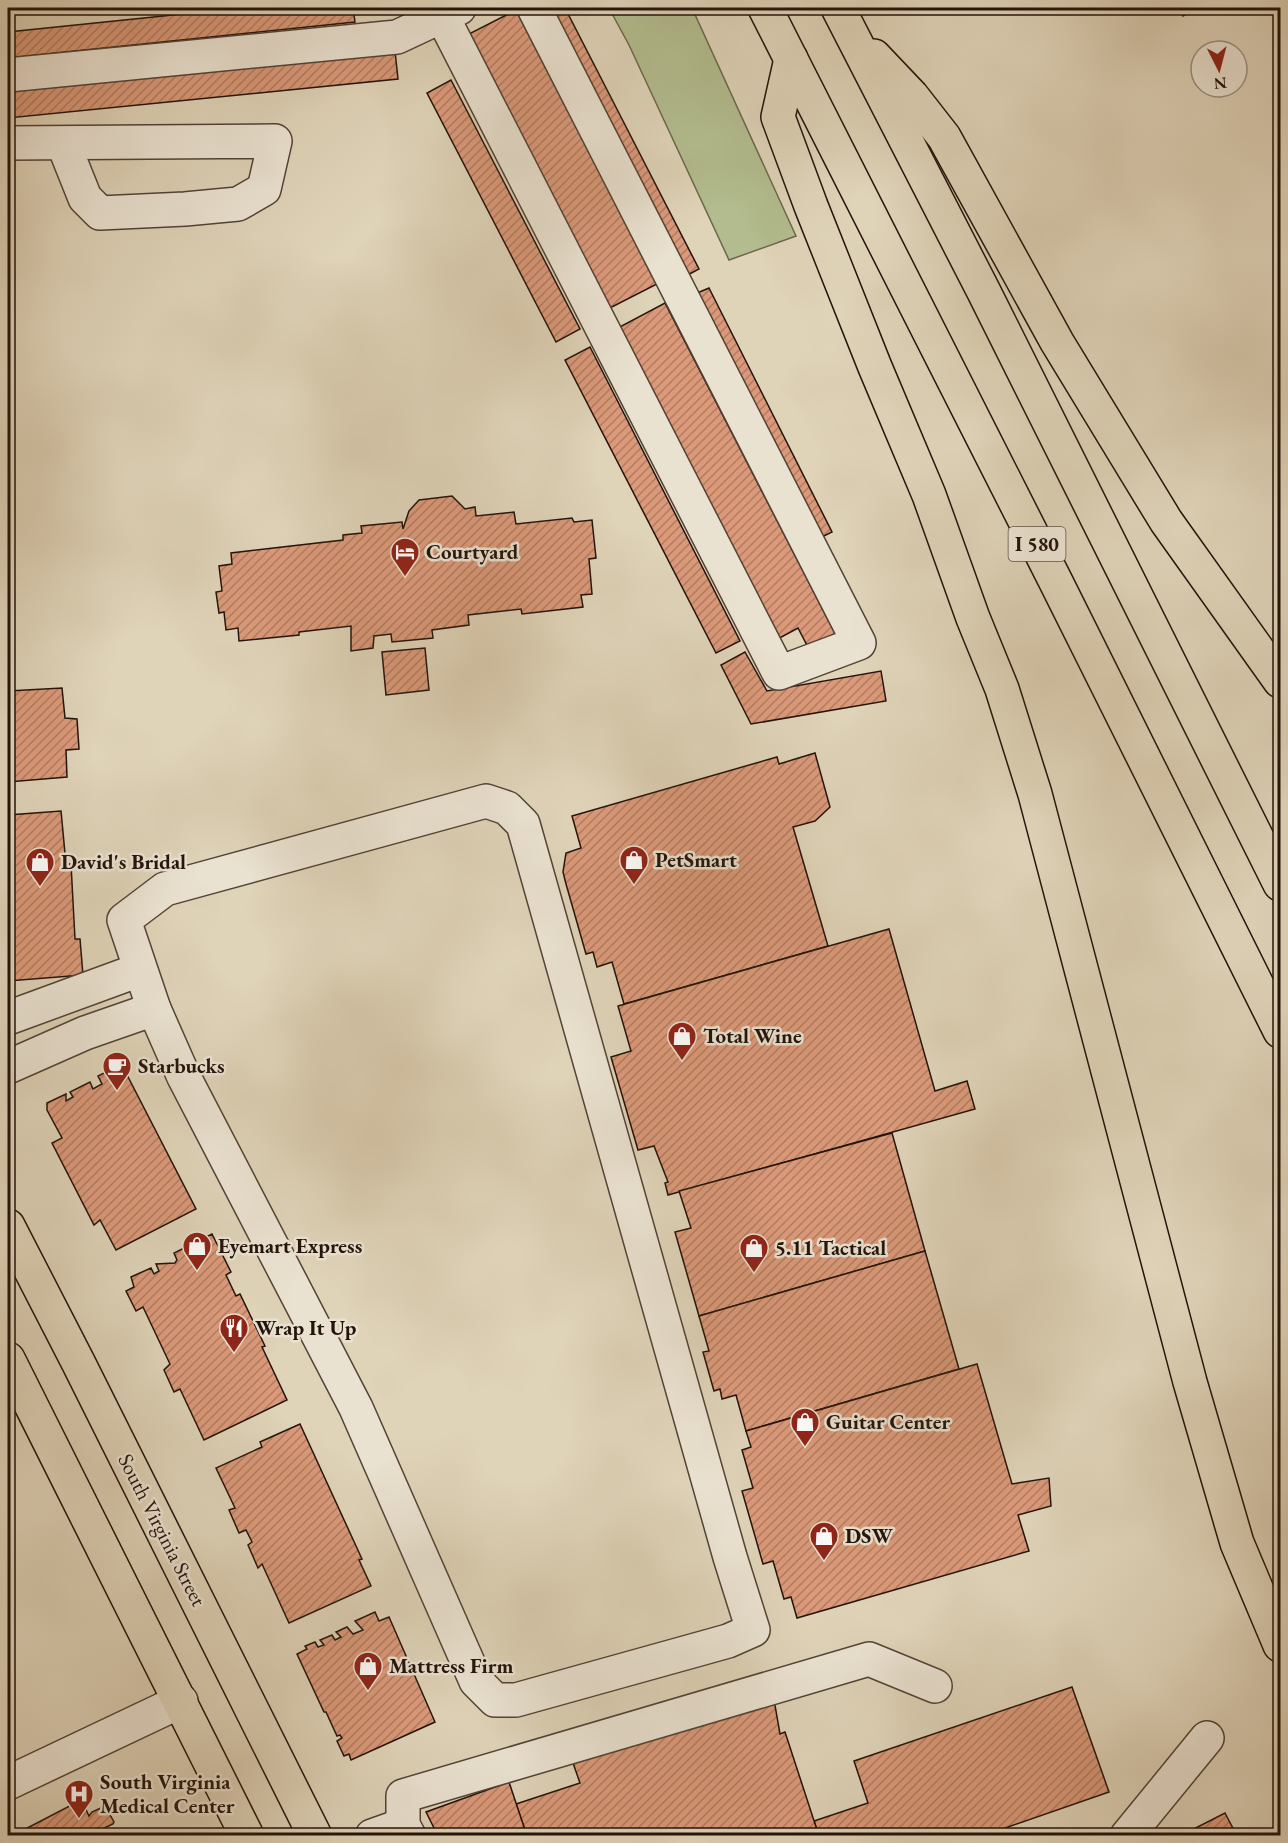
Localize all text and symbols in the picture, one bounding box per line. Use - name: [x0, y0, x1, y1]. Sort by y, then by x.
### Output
- north arrow: [1189, 39, 1249, 99]
- text: N: [1213, 72, 1228, 95]
- road number: I 580: [1008, 527, 1066, 561]
- hotel icon: Courtyard: [389, 536, 421, 578]
- place label: Courtyard: [426, 538, 519, 565]
- shop icon: PetSmart: [618, 844, 650, 886]
- shop icon: David's Bridal: [24, 846, 56, 888]
- place label: PetSmart: [655, 846, 737, 873]
- place label: David's Bridal: [61, 848, 186, 875]
- shop icon: Total Wine: [666, 1020, 698, 1062]
- place label: Total Wine: [703, 1022, 802, 1049]
- cafe icon: Starbucks: [101, 1050, 133, 1092]
- place label: Starbucks: [138, 1052, 225, 1079]
- shop icon: Eyemart Express: [181, 1230, 213, 1272]
- place label: Eyemart Express: [218, 1232, 362, 1259]
- shop icon: 5.11 Tactical: [738, 1232, 770, 1274]
- place label: 5.11 Tactical: [775, 1234, 886, 1261]
- restaurant icon: Wrap It Up: [218, 1312, 250, 1354]
- place label: Wrap It Up: [255, 1314, 357, 1341]
- shop icon: Guitar Center: [789, 1406, 821, 1448]
- place label: Guitar Center: [826, 1408, 950, 1435]
- street label: South Virginia Street: [112, 1449, 213, 1611]
- shop icon: DSW: [808, 1520, 840, 1562]
- place label: DSW: [845, 1522, 893, 1549]
- shop icon: Mattress Firm: [352, 1650, 384, 1692]
- place label: Mattress Firm: [389, 1652, 513, 1679]
- place label: South Virginia Medical Center: [100, 1768, 235, 1819]
- hospital icon: South Virginia Medical Center: [63, 1778, 95, 1820]

